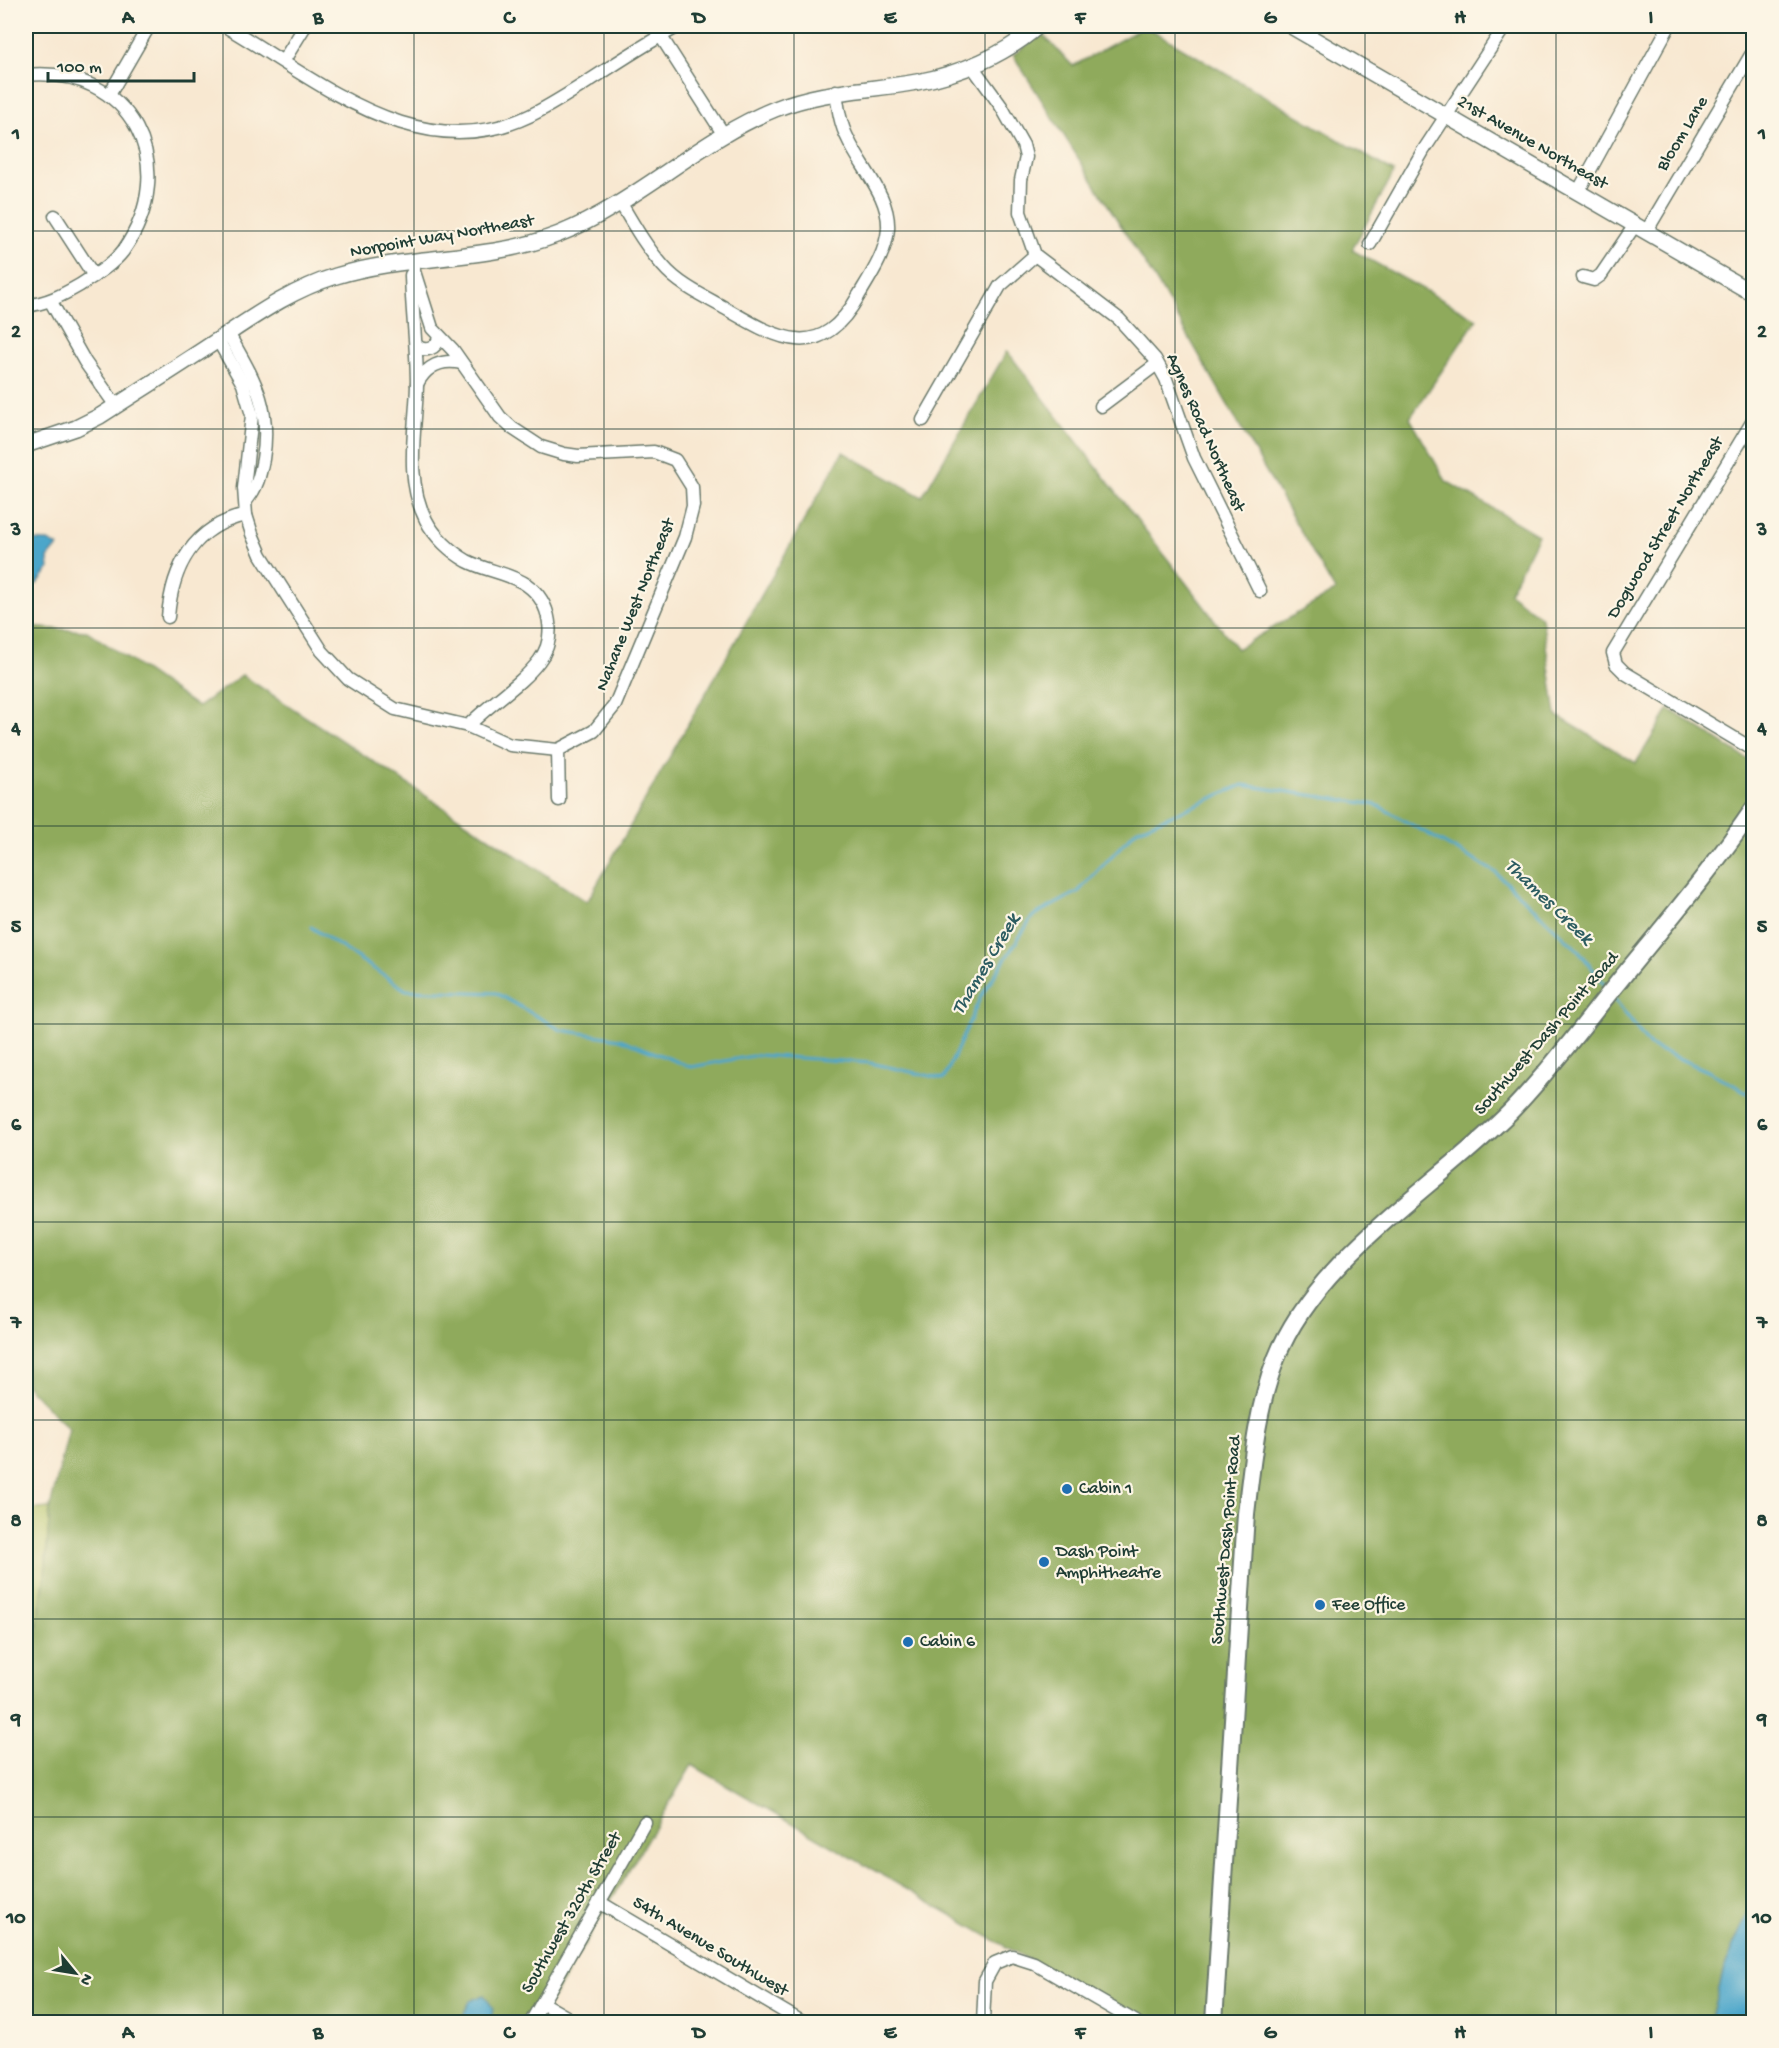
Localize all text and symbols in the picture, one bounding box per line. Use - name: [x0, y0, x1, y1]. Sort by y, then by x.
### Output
- text: A: [121, 8, 136, 31]
- text: B: [312, 8, 324, 31]
- text: C: [503, 8, 517, 31]
- text: D: [690, 8, 706, 31]
- text: E: [884, 8, 898, 31]
- text: F: [1074, 8, 1087, 31]
- text: G: [1264, 8, 1278, 31]
- text: H: [1454, 8, 1466, 31]
- text: I: [1649, 8, 1654, 31]
- scale bar: [48, 45, 194, 83]
- text: 100 m: [56, 58, 102, 79]
- street label: 21st Avenue Northeast: [1453, 91, 1612, 196]
- street label: Bloom Lane: [1652, 92, 1714, 176]
- text: 1: [11, 124, 20, 147]
- text: 1: [1757, 124, 1766, 147]
- street label: Norpoint Way Northeast: [349, 210, 537, 263]
- text: 2: [11, 322, 21, 345]
- text: 2: [1757, 322, 1767, 345]
- street label: Agnes Road Northeast: [1161, 351, 1250, 517]
- street label: Dogwood Street Northeast: [1603, 432, 1730, 624]
- street label: Nahane West Northeast: [592, 514, 681, 694]
- text: 3: [10, 520, 21, 543]
- text: 3: [1756, 520, 1767, 543]
- text: 4: [10, 719, 21, 742]
- text: 4: [1756, 719, 1767, 742]
- water label: Thames Creek: [1499, 855, 1598, 952]
- water label: Thames Creek: [948, 909, 1027, 1020]
- text: 5: [11, 917, 22, 940]
- text: 5: [1757, 917, 1768, 940]
- street label: Southwest Dash Point Road: [1470, 947, 1625, 1120]
- text: 6: [11, 1115, 22, 1138]
- text: 6: [1757, 1115, 1768, 1138]
- text: 7: [10, 1313, 23, 1336]
- text: 7: [1756, 1313, 1769, 1336]
- street label: Southwest Dash Point Road: [1207, 1433, 1247, 1645]
- place label: Cabin 1: [1079, 1479, 1132, 1500]
- marker: Cabin 1: [1060, 1482, 1074, 1496]
- text: 8: [11, 1511, 22, 1534]
- text: 8: [1757, 1511, 1768, 1534]
- place label: Dash Point Amphitheatre: [1055, 1542, 1162, 1584]
- marker: Dash Point Amphitheatre: [1037, 1555, 1051, 1569]
- place label: Fee Office: [1331, 1595, 1406, 1616]
- marker: Fee Office: [1313, 1598, 1327, 1612]
- place label: Cabin 6: [920, 1632, 976, 1653]
- marker: Cabin 6: [901, 1635, 915, 1649]
- text: 9: [10, 1710, 21, 1733]
- text: 9: [1756, 1710, 1767, 1733]
- street label: Southwest 320th Street: [517, 1827, 627, 1997]
- street label: 54th Avenue Southwest: [628, 1892, 793, 2003]
- text: 10: [5, 1908, 26, 1931]
- text: 10: [1751, 1908, 1772, 1931]
- north arrow: [45, 1943, 105, 2003]
- text: N: [74, 1969, 96, 1988]
- text: A: [121, 2023, 136, 2046]
- text: B: [312, 2023, 324, 2046]
- text: C: [503, 2023, 517, 2046]
- text: D: [690, 2023, 706, 2046]
- text: E: [884, 2023, 898, 2046]
- text: F: [1074, 2023, 1087, 2046]
- text: G: [1264, 2023, 1278, 2046]
- text: H: [1454, 2023, 1466, 2046]
- text: I: [1649, 2023, 1654, 2046]

